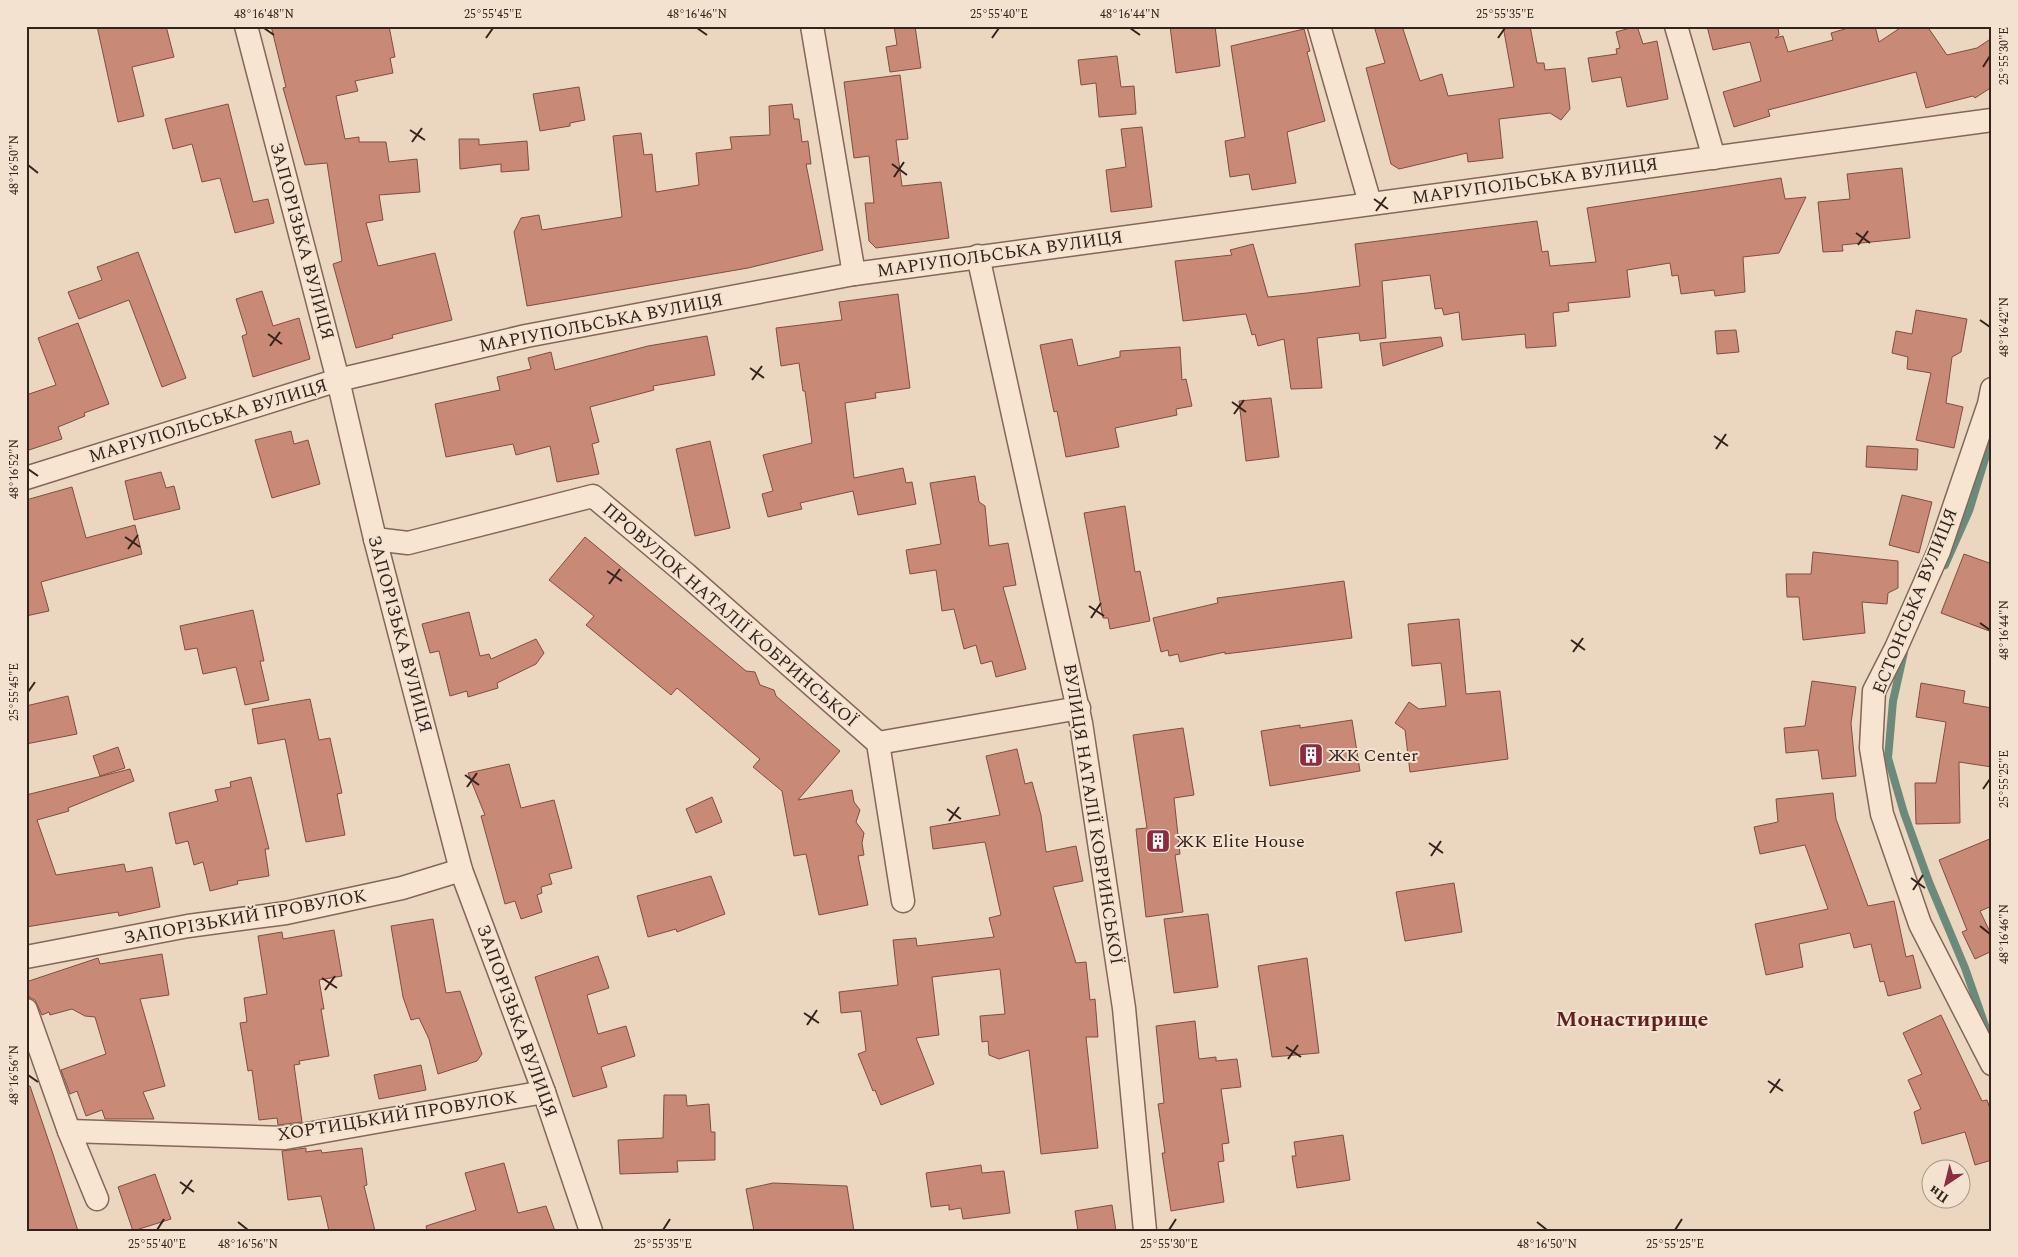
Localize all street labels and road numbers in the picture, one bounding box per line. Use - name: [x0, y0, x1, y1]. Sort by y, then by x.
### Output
- street label: ЗАПОРІЗЬКА ВУЛИЦЯ: [263, 139, 341, 343]
- street label: МАРІУПОЛЬСЬКА ВУЛИЦЯ: [1410, 150, 1660, 212]
- street label: МАРІУПОЛЬСЬКА ВУЛИЦЯ: [875, 223, 1125, 285]
- street label: МАРІУПОЛЬСЬКА ВУЛИЦЯ: [477, 286, 725, 360]
- street label: МАРІУПОЛЬСЬКА ВУЛИЦЯ: [85, 372, 331, 470]
- street label: ПРОВУЛОК НАТАЛІЇ КОБРИНСЬКОЇ: [596, 496, 864, 734]
- street label: ЕСТОНСЬКА ВУЛИЦЯ: [1865, 504, 1965, 698]
- street label: ЗАПОРІЗЬКА ВУЛИЦЯ: [361, 532, 439, 736]
- street label: ВУЛИЦЯ НАТАЛІЇ КОБРИНСЬКОЇ: [1056, 661, 1130, 967]
- street label: ЗАПОРІЗЬКИЙ ПРОВУЛОК: [121, 882, 369, 952]
- street label: ЗАПОРІЗЬКА ВУЛИЦЯ: [470, 921, 564, 1121]
- street label: ХОРТИЦЬКИЙ ПРОВУЛОК: [275, 1084, 519, 1148]

